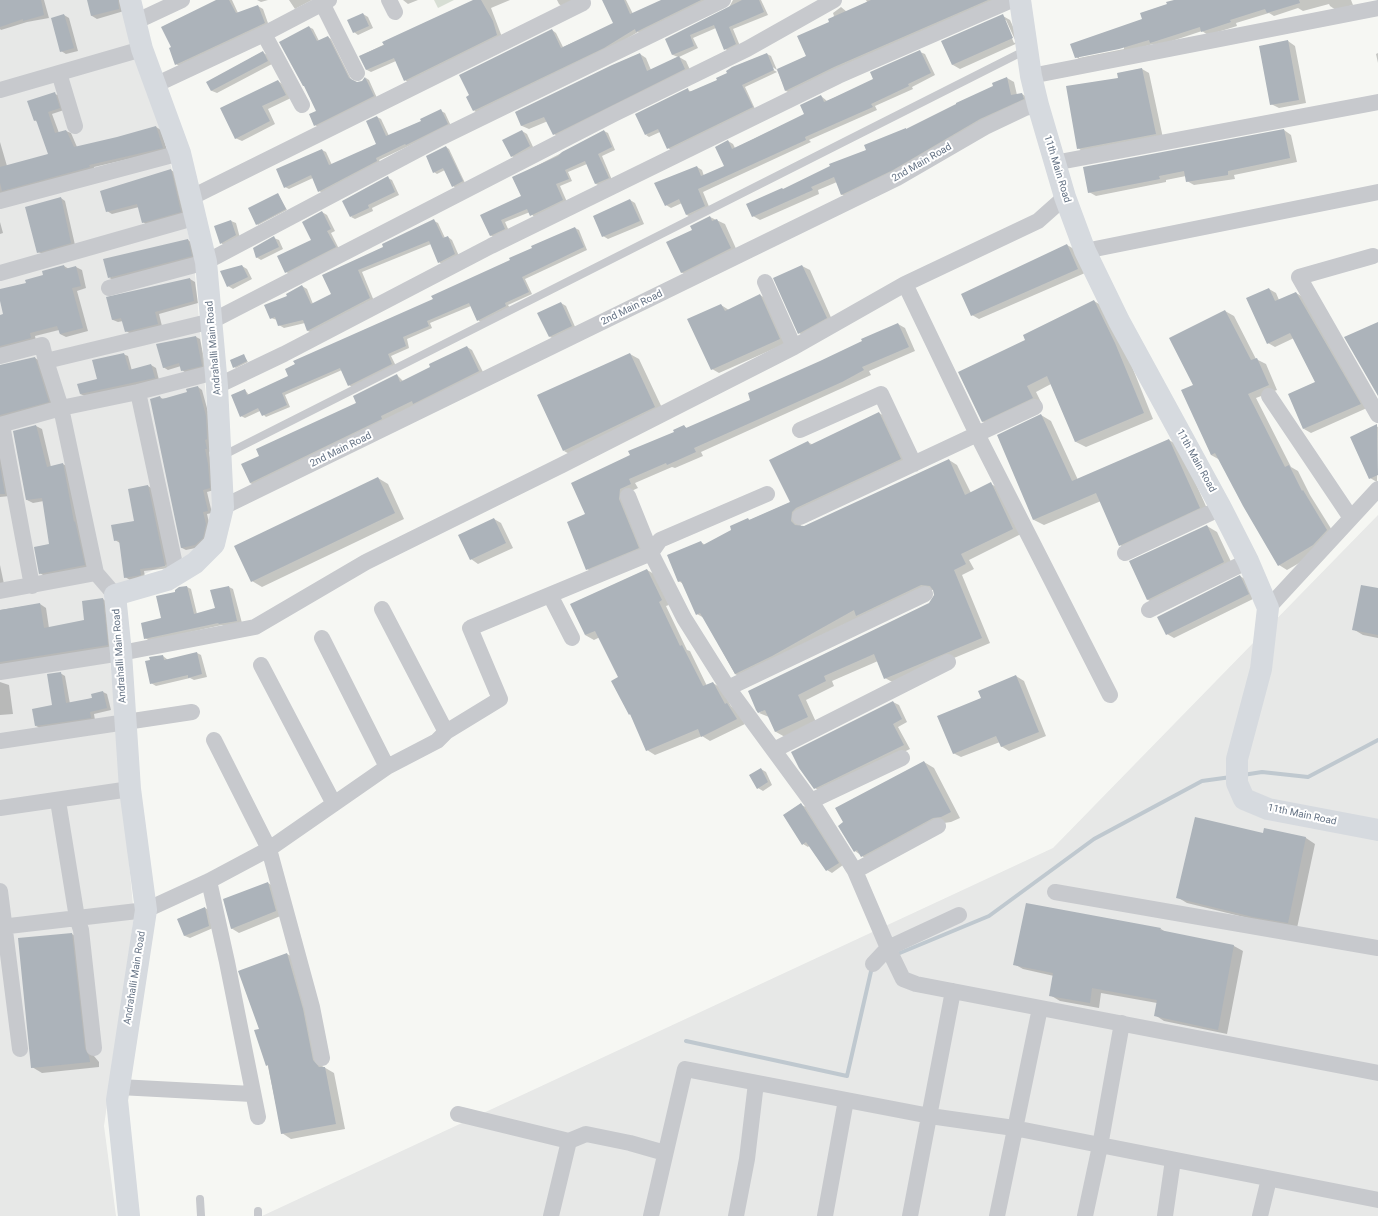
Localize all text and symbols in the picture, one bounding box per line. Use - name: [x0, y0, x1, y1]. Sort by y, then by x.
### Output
- street label: 11th Main Road: [1041, 134, 1073, 204]
- street label: 2nd Main Road: [890, 141, 954, 185]
- street label: 2nd Main Road: [599, 288, 665, 328]
- street label: Andrahalli Main Road: [204, 300, 224, 396]
- street label: 11th Main Road: [1174, 427, 1218, 495]
- street label: 2nd Main Road: [308, 430, 374, 470]
- street label: Andrahalli Main Road: [111, 608, 129, 704]
- street label: 11th Main Road: [1266, 802, 1338, 828]
- street label: Andrahalli Main Road: [122, 930, 148, 1026]

